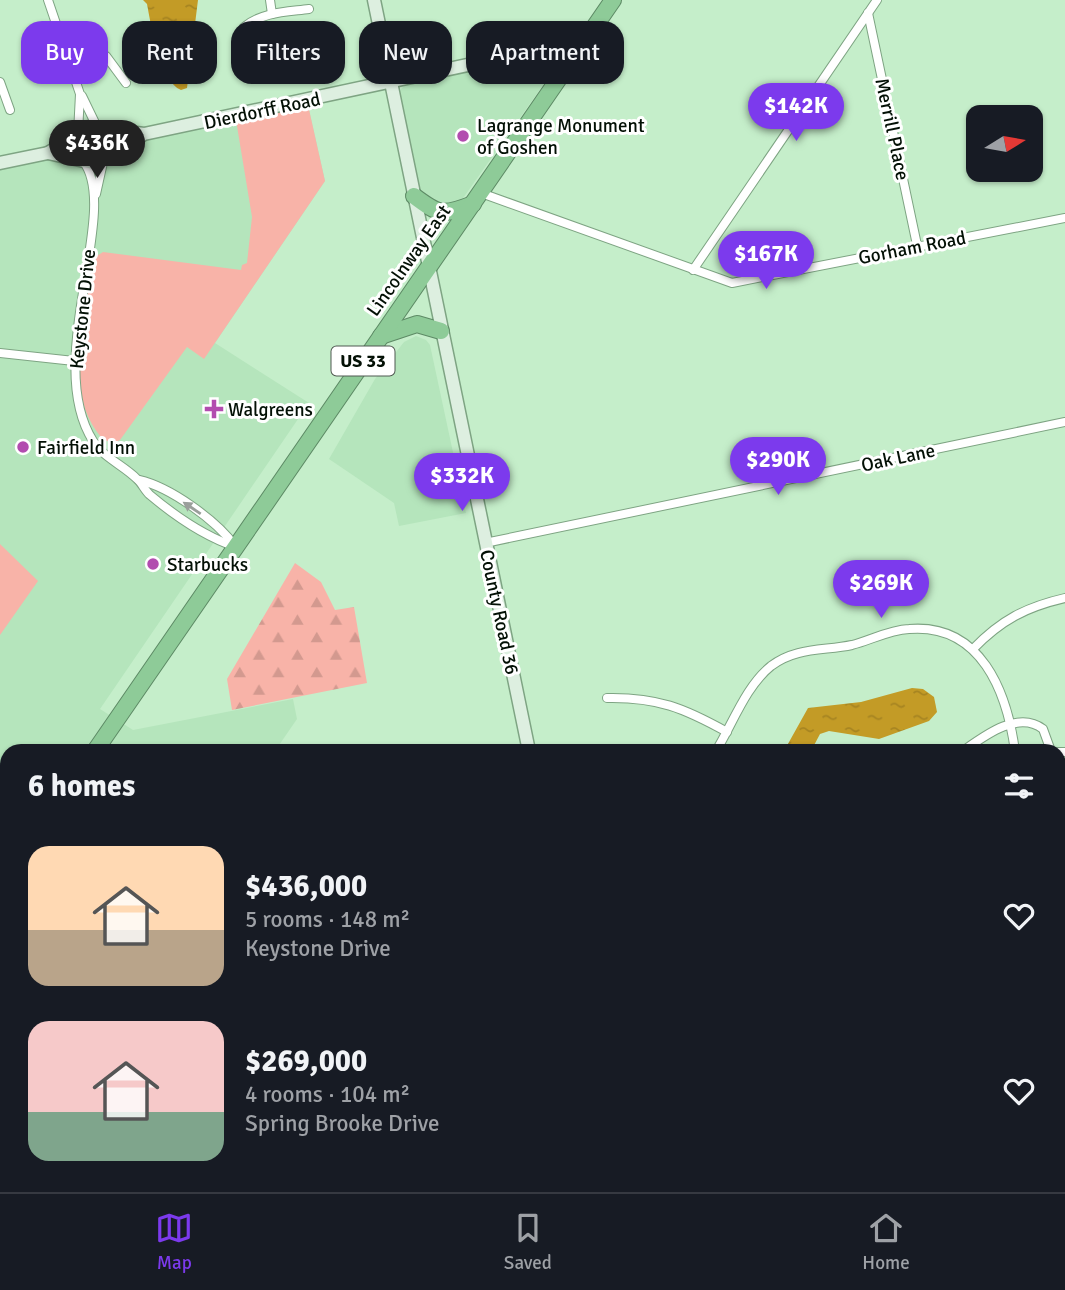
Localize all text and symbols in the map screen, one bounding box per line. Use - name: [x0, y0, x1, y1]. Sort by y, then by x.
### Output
- chip: Buy: [21, 21, 108, 84]
- chip: Rent: [122, 21, 217, 84]
- chip: Filters: [231, 21, 345, 84]
- chip: New: [359, 21, 452, 84]
- chip: Apartment: [466, 21, 624, 84]
- street label: Merrill Place: [869, 76, 915, 182]
- pin: $142K: [747, 83, 845, 143]
- street label: Dierdorff Road: [202, 87, 323, 135]
- text: $142K: [764, 91, 828, 120]
- north arrow: [966, 105, 1043, 182]
- map controls: [966, 105, 1043, 182]
- place label: Lagrange Monument of Goshen: [477, 114, 645, 160]
- pin: $436K: [48, 120, 146, 180]
- text: $436K: [65, 128, 129, 157]
- marker: Lagrange Monument of Goshen: [455, 128, 471, 144]
- street label: Lincolnway East: [362, 200, 456, 321]
- street label: Gorham Road: [856, 226, 968, 270]
- pin: $167K: [717, 232, 815, 291]
- text: $167K: [734, 239, 798, 268]
- street label: Keystone Drive: [65, 248, 101, 370]
- road number: US 33: [332, 346, 394, 376]
- place label: Walgreens: [228, 398, 313, 422]
- marker: Walgreens: [206, 401, 222, 417]
- place label: Fairfield Inn: [37, 436, 135, 460]
- pin: $290K: [729, 438, 827, 497]
- street label: Oak Lane: [859, 438, 937, 477]
- marker: Fairfield Inn: [15, 439, 31, 455]
- text: $290K: [746, 445, 810, 474]
- pin: $332K: [413, 454, 511, 513]
- text: $332K: [430, 461, 494, 490]
- one-way arrow: [182, 501, 201, 514]
- street label: County Road 36: [474, 548, 524, 677]
- place label: Starbucks: [167, 553, 248, 577]
- marker: Starbucks: [145, 556, 161, 572]
- pin: $269K: [832, 560, 930, 620]
- text: $269K: [849, 568, 913, 597]
- icon: filters: [1000, 767, 1038, 805]
- text: 6 homes: [28, 768, 135, 805]
- text: $436,000: [245, 868, 367, 905]
- icon: home: [84, 874, 168, 958]
- icon: heart: [1000, 897, 1038, 935]
- text: 5 rooms · 148 m²: [245, 905, 410, 934]
- text: Keystone Drive: [245, 934, 391, 963]
- text: $269,000: [245, 1043, 367, 1080]
- icon: home: [84, 1049, 168, 1133]
- icon: heart: [1000, 1072, 1038, 1110]
- text: 4 rooms · 104 m²: [245, 1080, 410, 1109]
- text: Spring Brooke Drive: [245, 1109, 439, 1138]
- tab: Map: [155, 1209, 193, 1275]
- tab: Saved: [504, 1209, 552, 1275]
- tab: Home: [862, 1209, 910, 1275]

